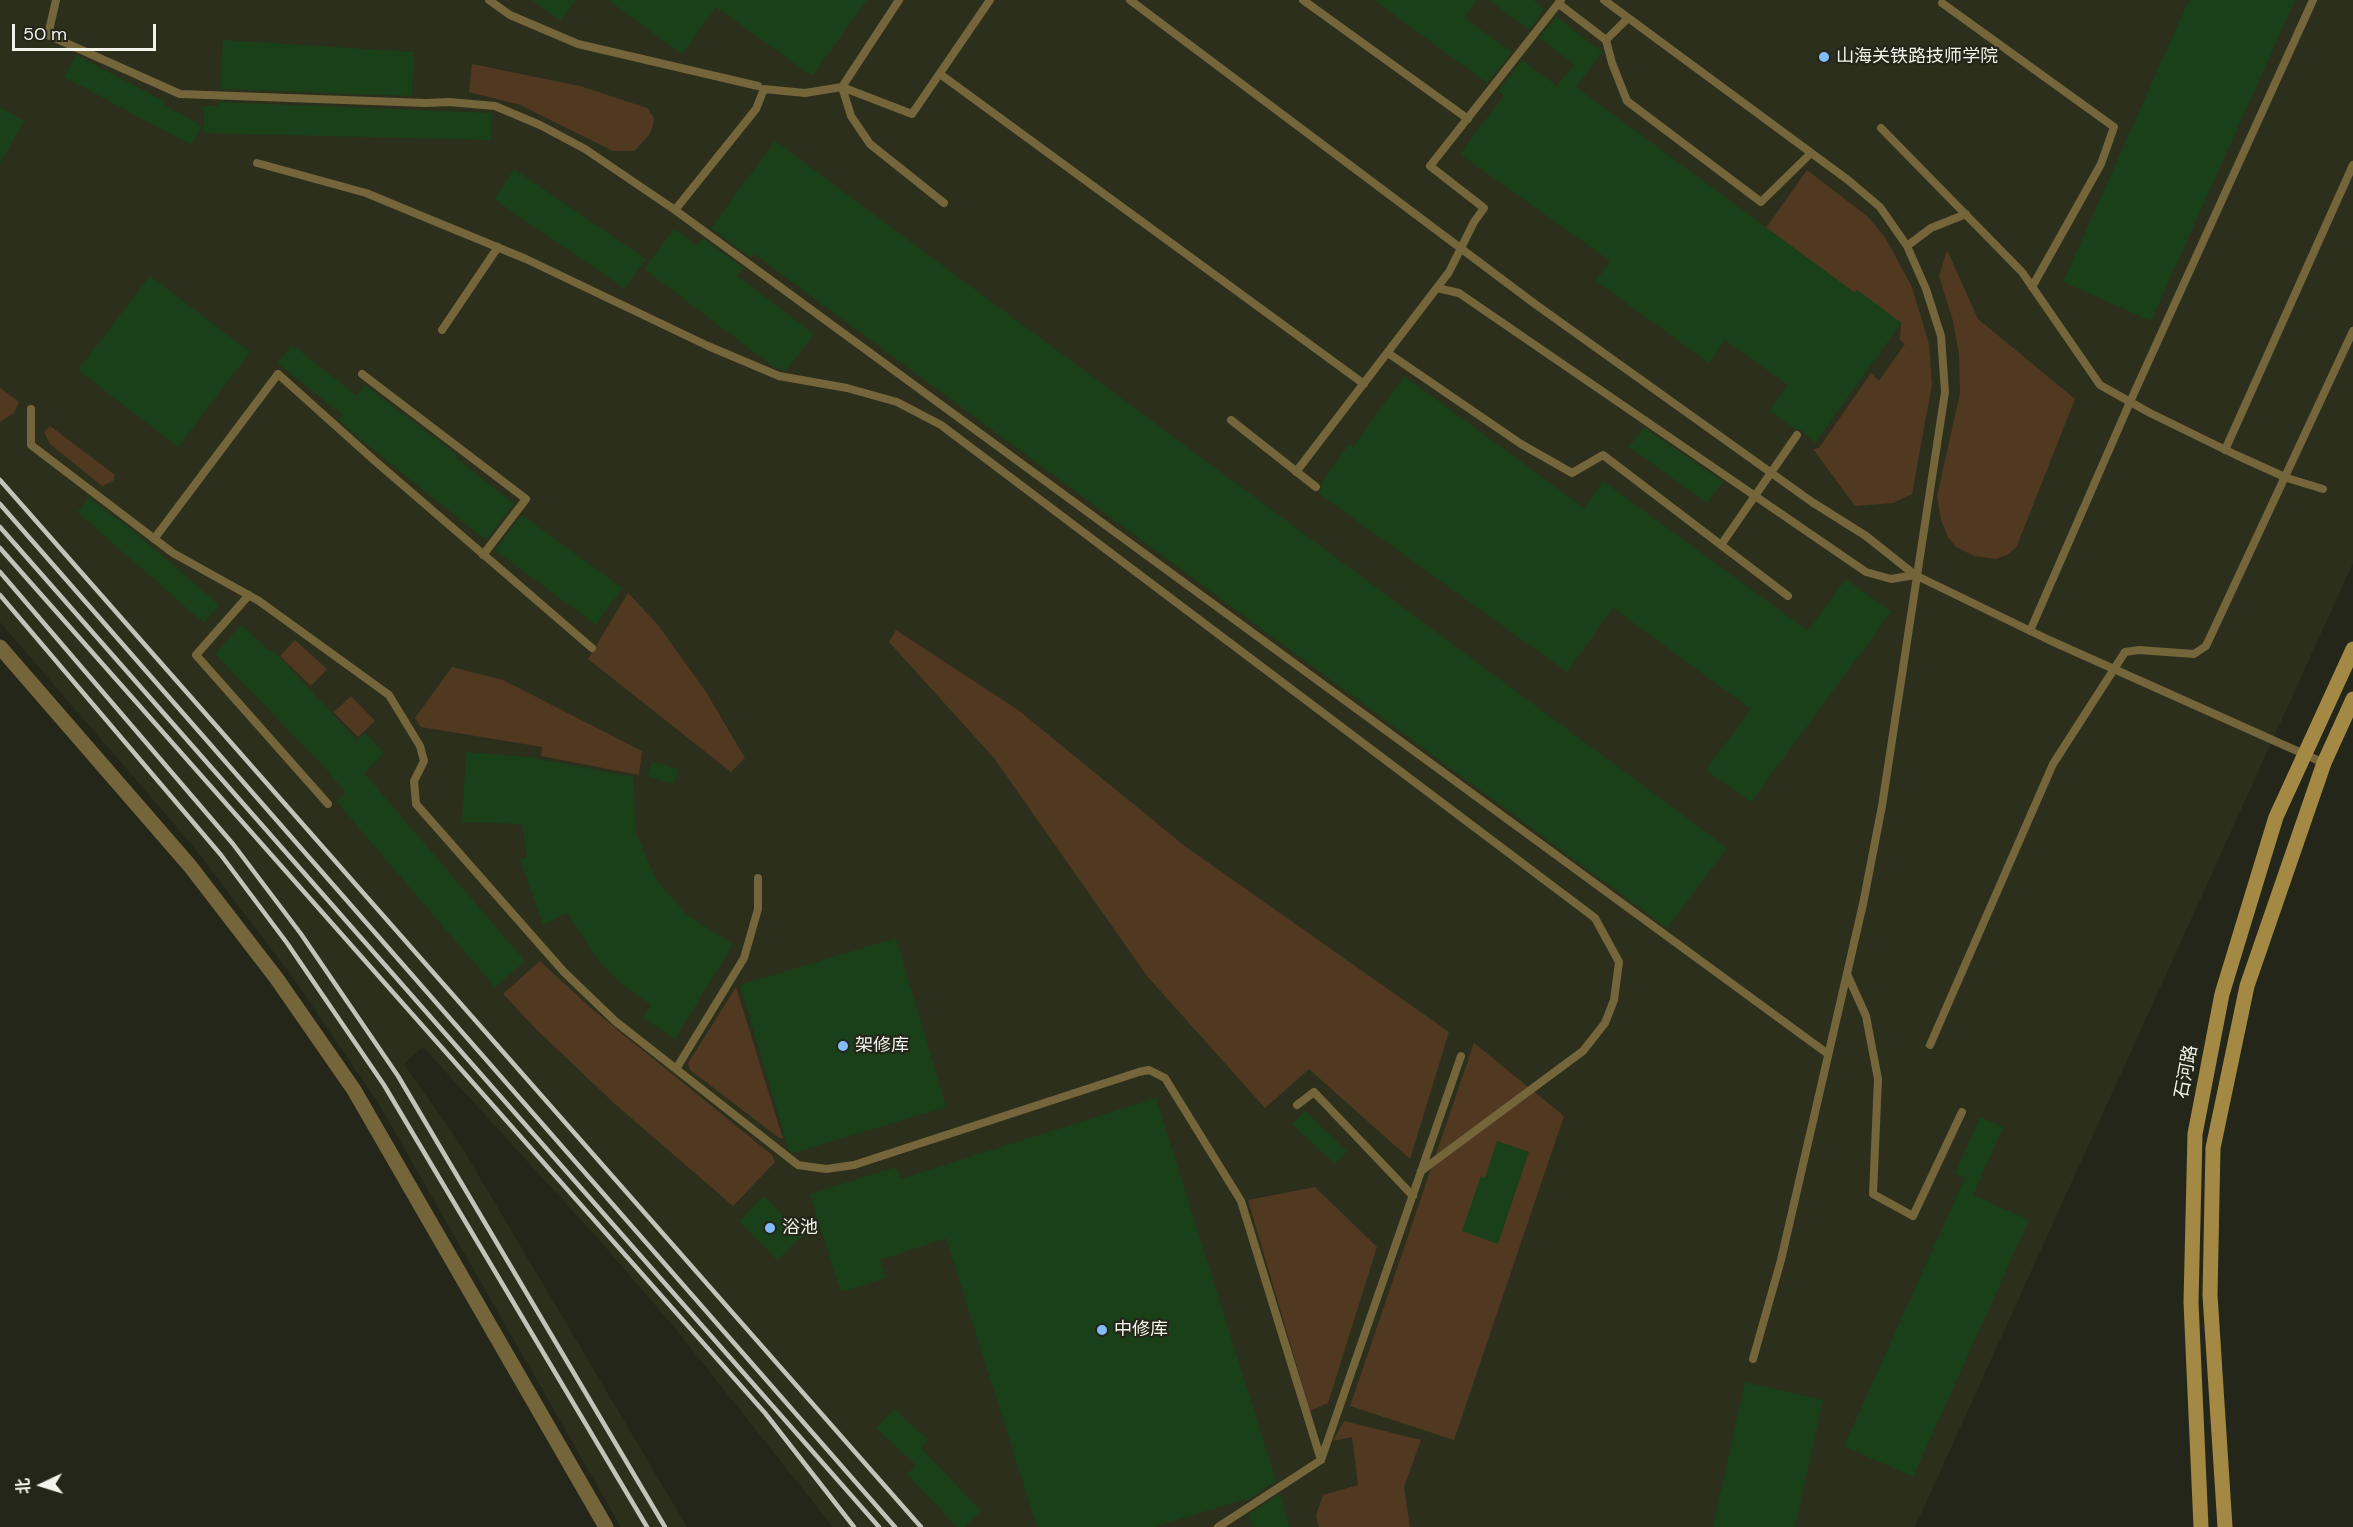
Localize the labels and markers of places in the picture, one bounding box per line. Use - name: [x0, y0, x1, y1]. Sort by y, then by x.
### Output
- place label: 山海关铁路技师学院: [1836, 46, 1998, 68]
- marker: 山海关铁路技师学院: [1817, 50, 1831, 64]
- place label: 架修库: [855, 1035, 909, 1057]
- marker: 架修库: [836, 1039, 850, 1053]
- place label: 浴池: [782, 1217, 818, 1239]
- marker: 浴池: [763, 1221, 777, 1235]
- place label: 中修库: [1114, 1319, 1168, 1341]
- marker: 中修库: [1095, 1323, 1109, 1337]

